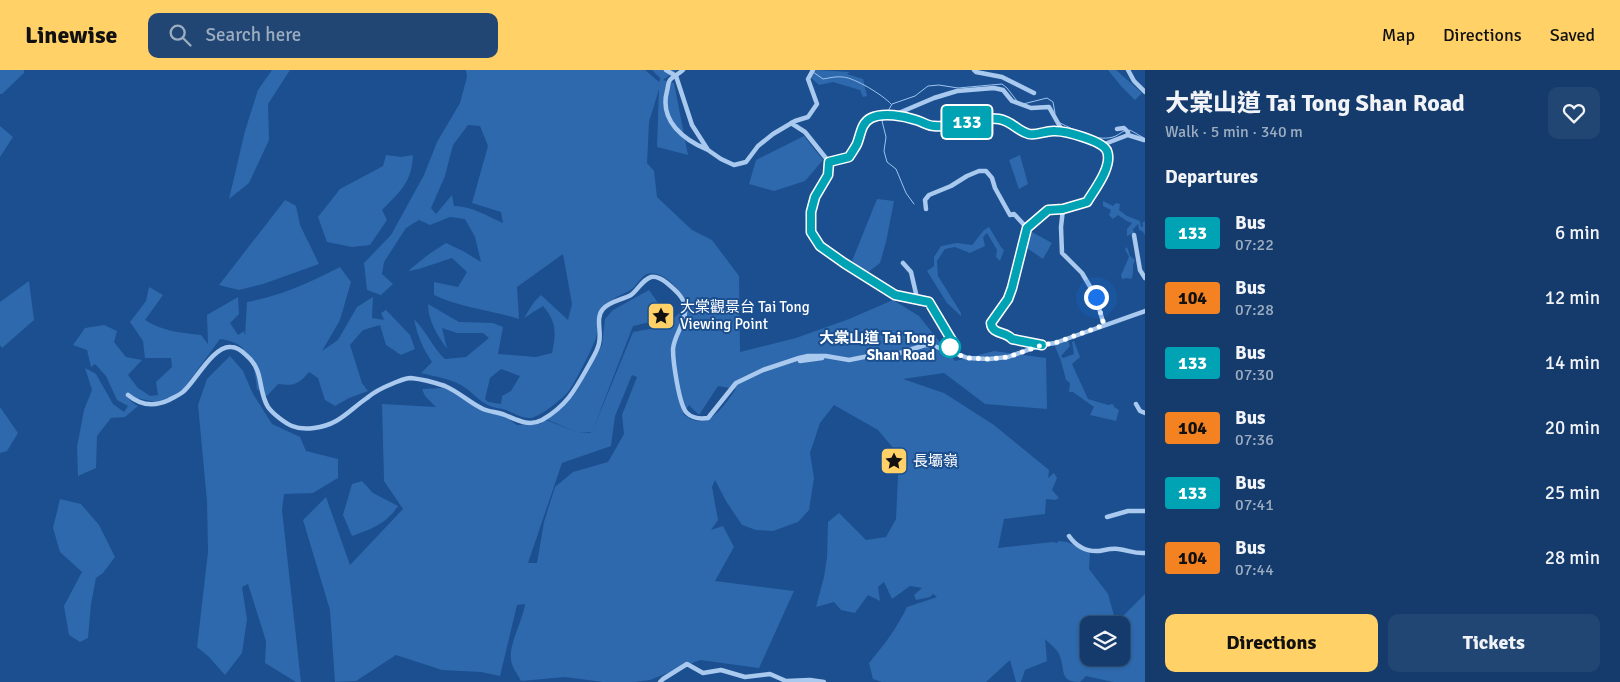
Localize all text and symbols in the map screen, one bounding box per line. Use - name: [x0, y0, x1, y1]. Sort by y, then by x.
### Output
- search box: [148, 13, 498, 58]
- text: Linewise: [25, 20, 118, 50]
- icon: search: [166, 21, 194, 49]
- text: Search here: [206, 23, 301, 47]
- text: Map: [1382, 24, 1415, 46]
- text: Directions: [1443, 24, 1522, 46]
- text: Saved: [1550, 24, 1595, 46]
- button: heart: [1548, 87, 1600, 139]
- text: 大棠山道 Tai Tong Shan Road: [1165, 88, 1465, 118]
- line badge: 133: [938, 106, 996, 138]
- text: 133: [952, 111, 982, 133]
- text: Walk · 5 min · 340 m: [1165, 122, 1303, 142]
- text: Departures: [1165, 165, 1258, 189]
- text: Bus: [1235, 211, 1266, 235]
- text: 6 min: [1555, 221, 1600, 245]
- text: 133: [1178, 222, 1207, 244]
- text: 07:22: [1235, 235, 1274, 255]
- text: Bus: [1235, 276, 1266, 300]
- your location: [1084, 285, 1109, 310]
- text: 12 min: [1545, 286, 1600, 310]
- text: 104: [1178, 287, 1207, 309]
- place label: 大棠觀景台 Tai Tong Viewing Point: [680, 298, 810, 333]
- text: 07:28: [1235, 300, 1274, 320]
- place icon: 大棠觀景台 Tai Tong Viewing Point: [646, 301, 676, 331]
- place label: 大棠山道 Tai Tong Shan Road: [819, 329, 935, 364]
- marker: 大棠山道 Tai Tong Shan Road: [939, 336, 961, 358]
- text: Bus: [1235, 341, 1266, 365]
- text: 14 min: [1545, 351, 1600, 375]
- text: 133: [1178, 352, 1207, 374]
- text: 07:30: [1235, 365, 1274, 385]
- text: Bus: [1235, 406, 1266, 430]
- text: 20 min: [1545, 416, 1600, 440]
- text: 104: [1178, 417, 1207, 439]
- text: 07:36: [1235, 430, 1274, 450]
- place icon: 長壩嶺: [879, 446, 909, 476]
- place label: 長壩嶺: [913, 452, 958, 470]
- text: Bus: [1235, 471, 1266, 495]
- text: 25 min: [1545, 481, 1600, 505]
- text: 133: [1178, 482, 1207, 504]
- text: 07:41: [1235, 495, 1274, 515]
- text: Bus: [1235, 536, 1266, 560]
- text: 28 min: [1545, 546, 1600, 570]
- text: 104: [1178, 547, 1207, 569]
- text: 07:44: [1235, 560, 1274, 580]
- button: Directions: [1165, 614, 1378, 672]
- button: Tickets: [1388, 614, 1600, 672]
- map controls: [1080, 616, 1130, 666]
- button: layers: [1080, 616, 1130, 666]

